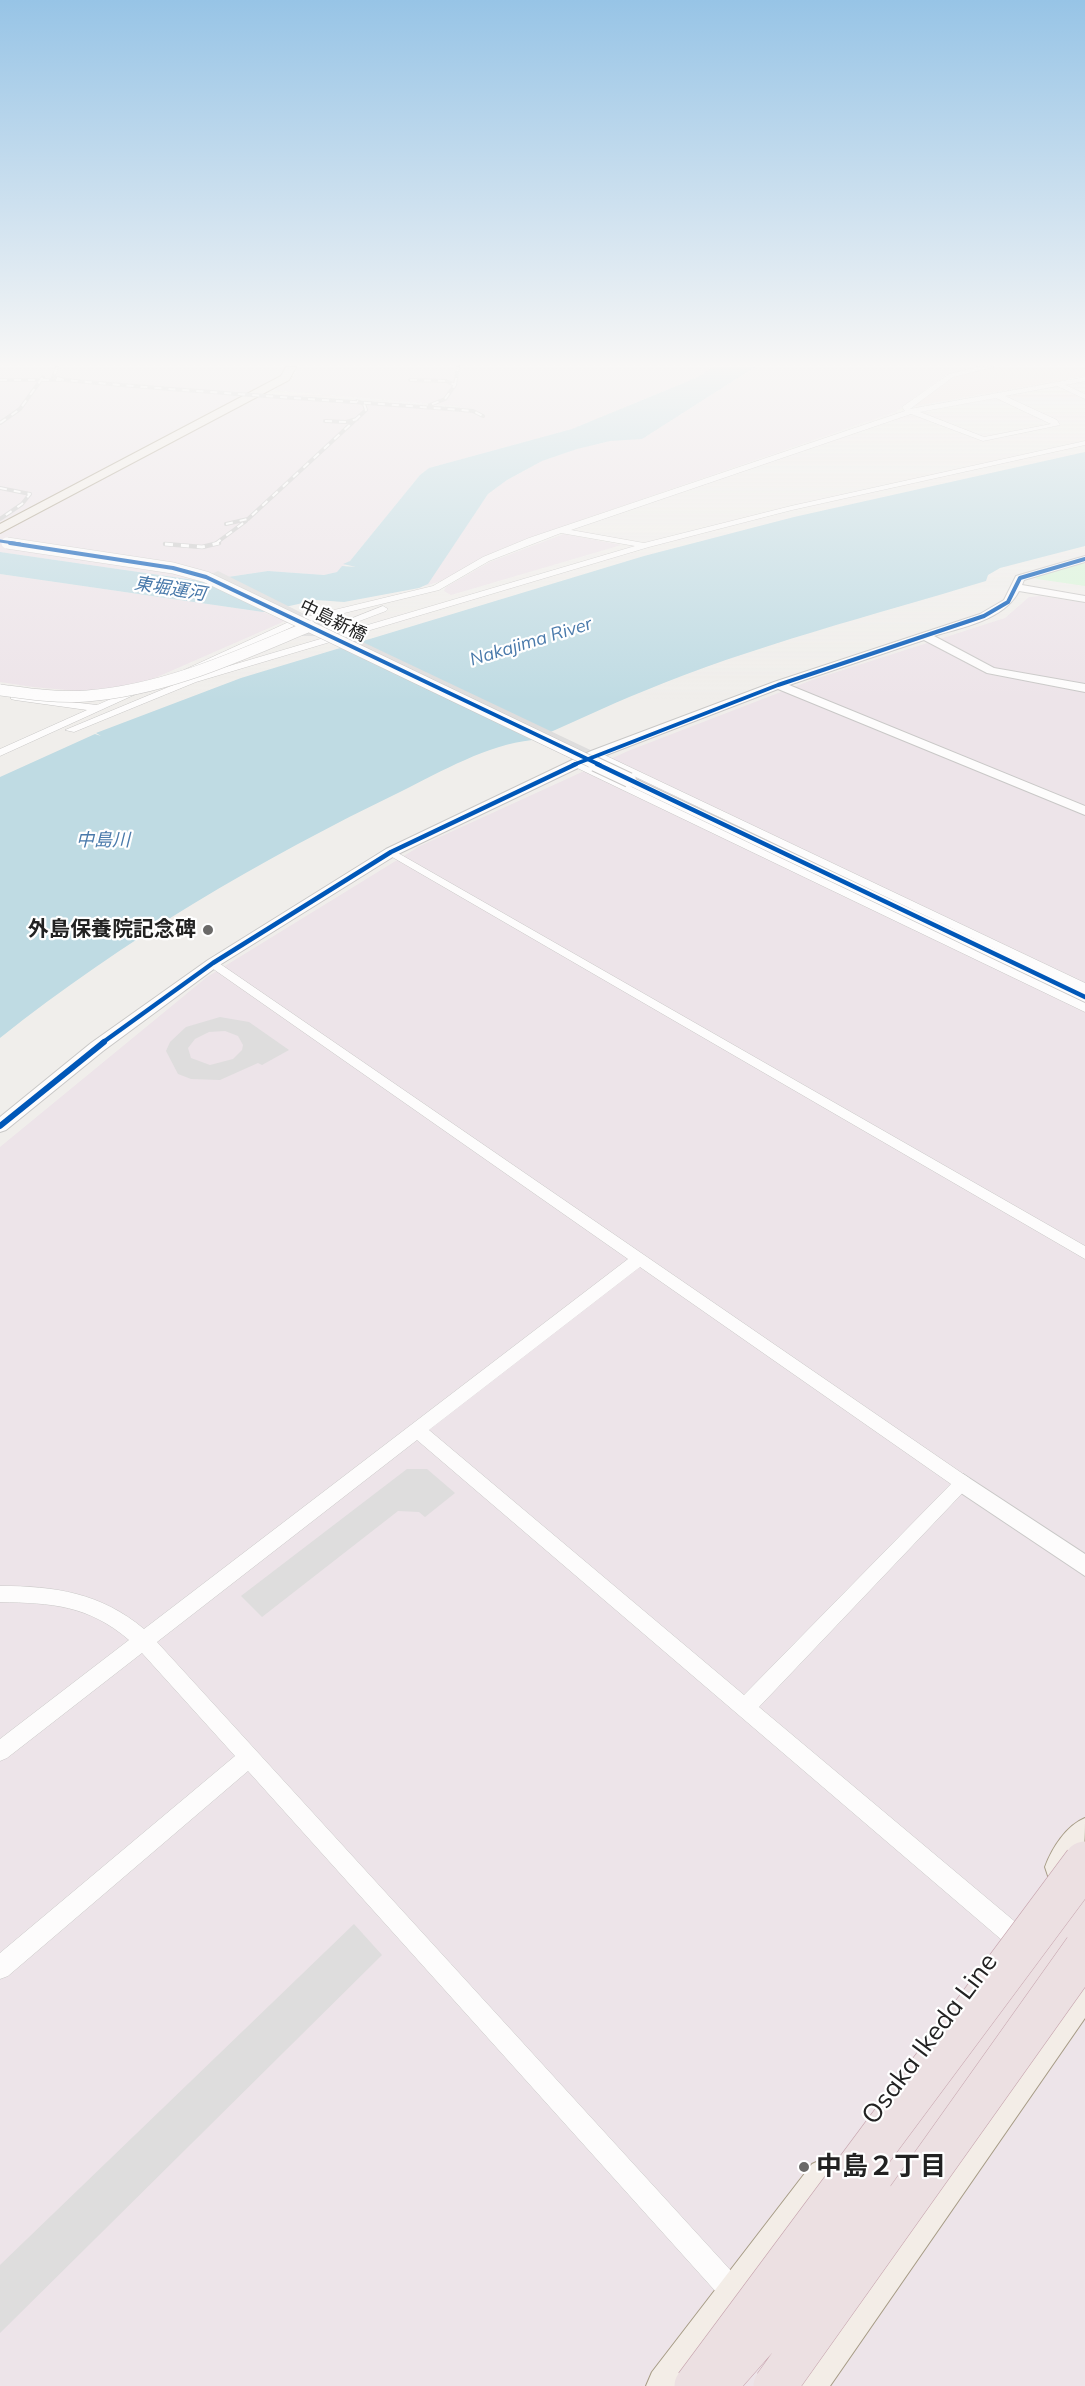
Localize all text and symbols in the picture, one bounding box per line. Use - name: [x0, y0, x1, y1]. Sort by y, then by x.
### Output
- water label: 東堀運河: [133, 573, 207, 605]
- street label: 中島新橋: [296, 596, 370, 646]
- water label: Nakajima River: [467, 613, 595, 671]
- water label: 中島川: [76, 830, 130, 852]
- place label: 外島保養院記念碑: [28, 917, 196, 943]
- marker: 外島保養院記念碑: [201, 923, 215, 937]
- street label: Osaka Ikeda Line: [856, 1947, 1004, 2131]
- place label: 中島２丁目: [816, 2151, 946, 2183]
- marker: 中島２丁目: [797, 2160, 811, 2174]

